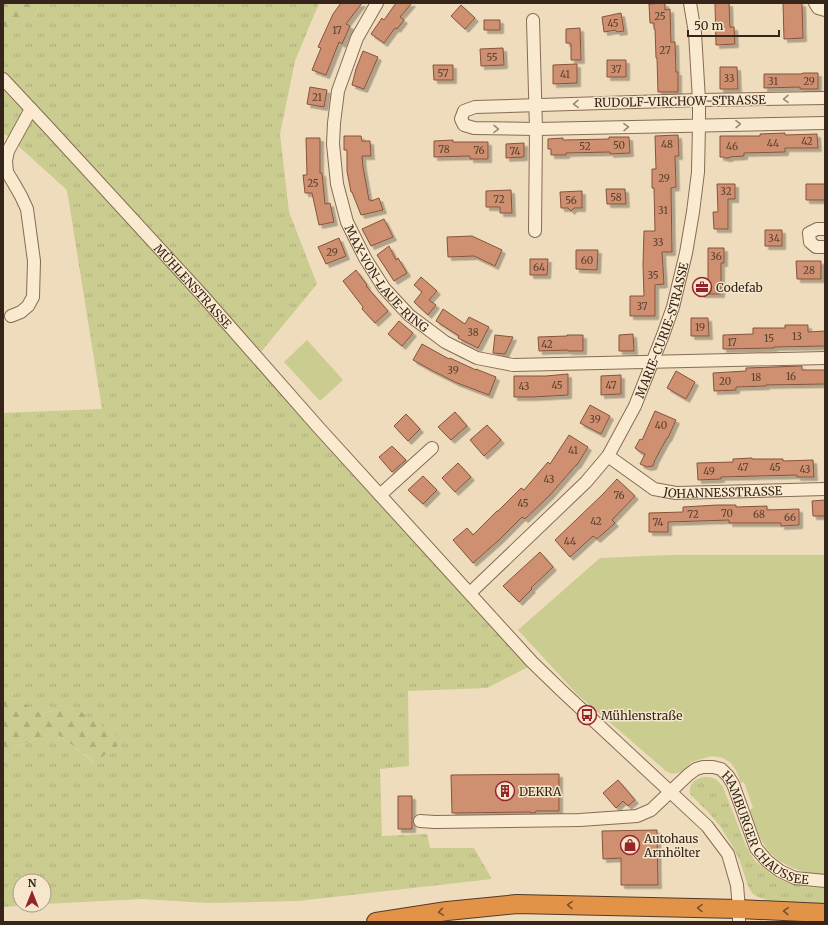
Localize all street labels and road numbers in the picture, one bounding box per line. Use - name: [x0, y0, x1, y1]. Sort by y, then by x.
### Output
- street label: RUDOLF-VIRCHOW-STRASSE: [594, 92, 766, 110]
- street label: MAX-VON-LAUE-RING: [342, 222, 432, 335]
- street label: MÜHLENSTRASSE: [151, 241, 235, 331]
- street label: MARIE-CURIE-STRASSE: [631, 260, 691, 400]
- street label: JOHANNESSTRASSE: [662, 483, 783, 501]
- street label: HAMBURGER CHAUSSEE: [719, 767, 810, 887]

